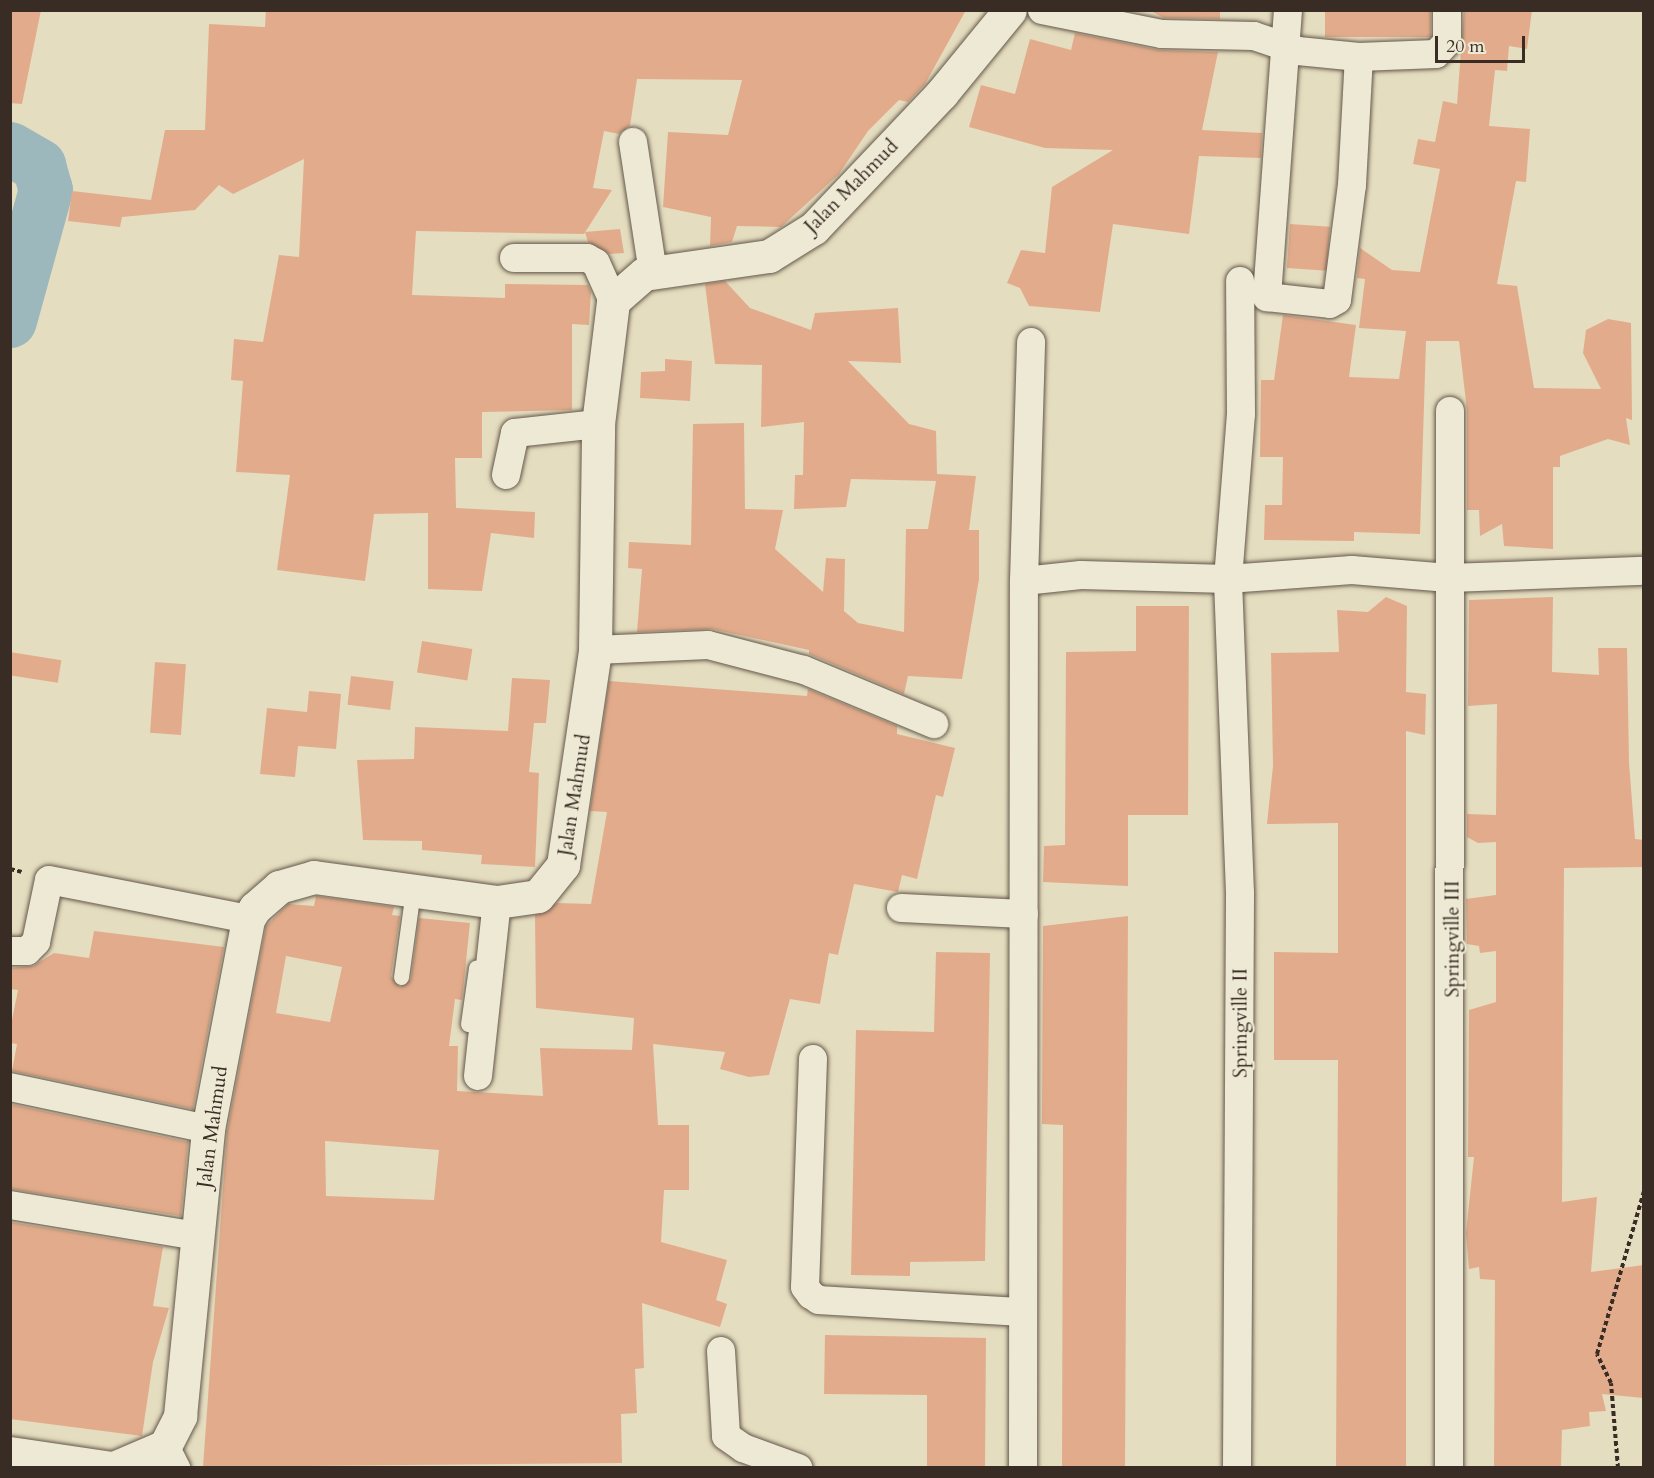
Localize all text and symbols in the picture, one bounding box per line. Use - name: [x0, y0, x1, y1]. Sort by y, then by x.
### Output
- scale bar: [1438, 24, 1528, 62]
- text: 20 m: [1446, 34, 1485, 59]
- street label: Jalan Mahmud: [799, 134, 903, 238]
- street label: Jalan Mahmud: [553, 732, 595, 858]
- street label: Springville III: [1440, 880, 1464, 998]
- street label: Springville II: [1228, 968, 1252, 1078]
- street label: Jalan Mahmud: [192, 1064, 232, 1190]

